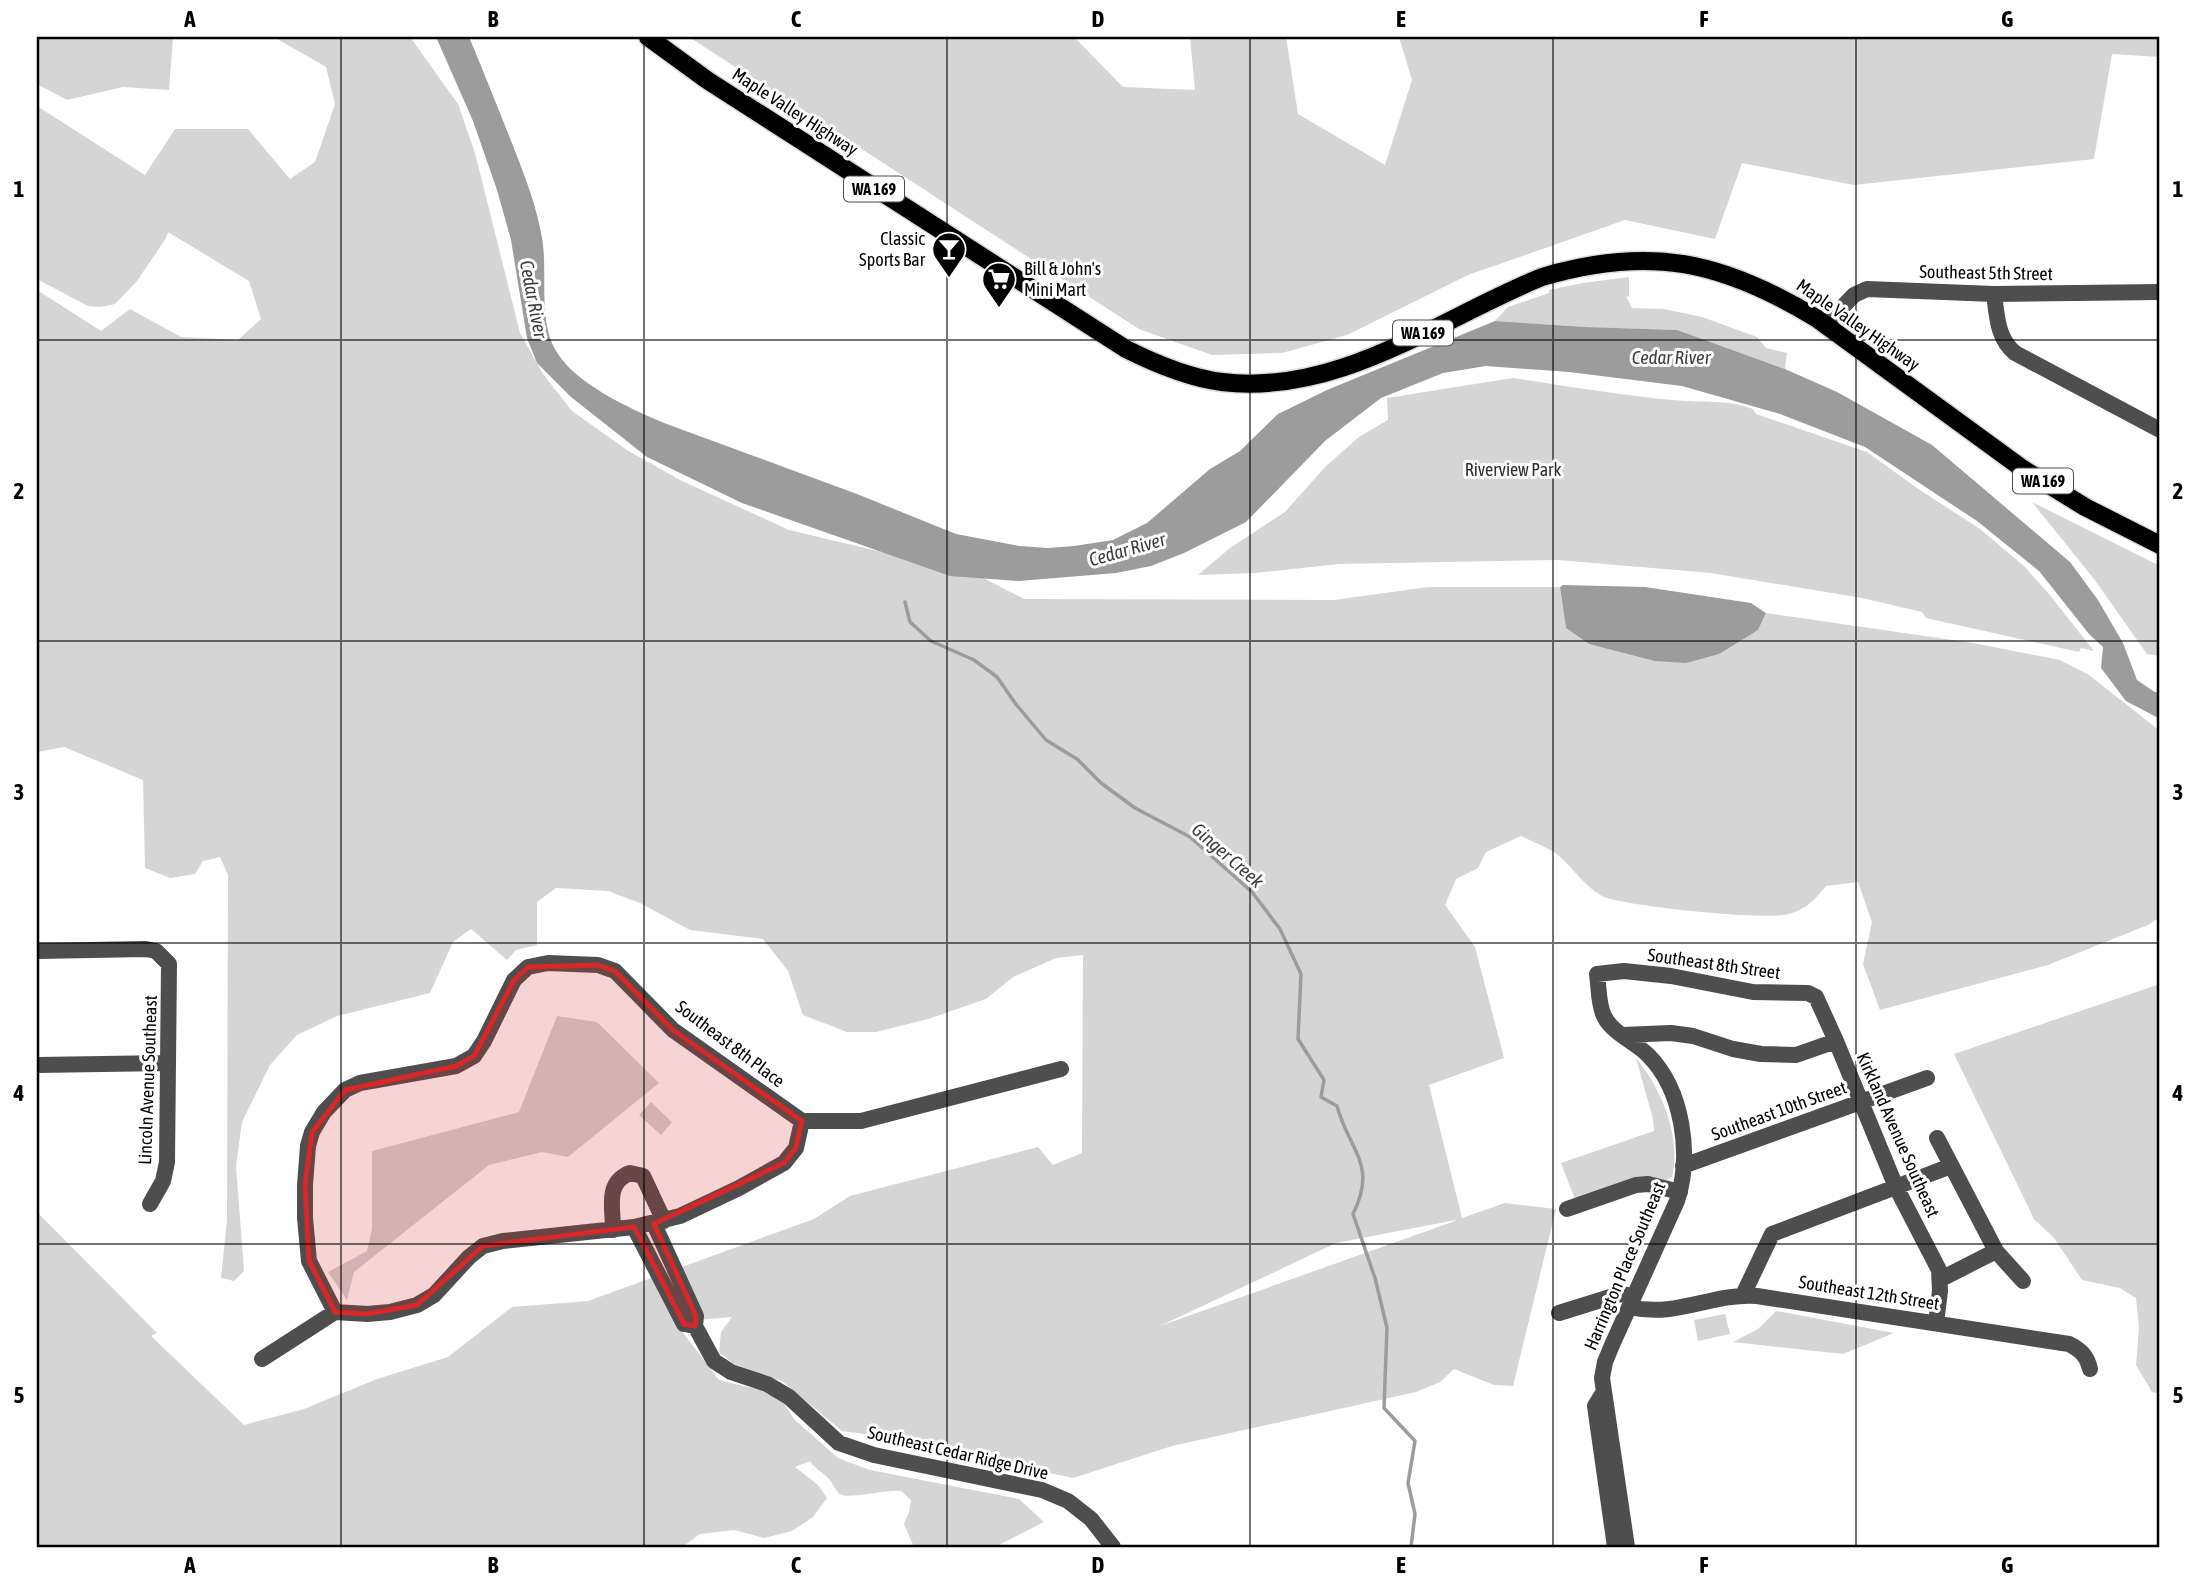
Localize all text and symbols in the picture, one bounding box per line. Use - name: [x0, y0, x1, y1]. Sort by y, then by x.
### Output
- text: A: [183, 6, 196, 32]
- text: B: [488, 6, 499, 32]
- text: C: [791, 6, 802, 32]
- text: D: [1092, 6, 1105, 32]
- text: E: [1396, 6, 1406, 32]
- text: F: [1699, 6, 1709, 32]
- text: G: [2001, 6, 2013, 32]
- street label: Maple Valley Highway: [729, 63, 862, 160]
- text: 1: [14, 176, 25, 202]
- road number: WA 169: [844, 176, 904, 202]
- text: 1: [2173, 176, 2184, 202]
- place label: Classic Sports Bar: [859, 228, 926, 270]
- bar icon: Classic Sports Bar: [930, 230, 968, 279]
- water label: Cedar River: [516, 258, 553, 341]
- place label: Bill & John's Mini Mart: [1024, 258, 1101, 300]
- supermarket icon: Bill & John's Mini Mart: [980, 260, 1018, 309]
- street label: Southeast 5th Street: [1919, 261, 2053, 284]
- street label: Maple Valley Highway: [1793, 274, 1924, 375]
- road number: WA 169: [1393, 320, 1453, 346]
- water label: Cedar River: [1632, 346, 1712, 368]
- park label: Riverview Park: [1465, 459, 1561, 480]
- road number: WA 169: [2013, 468, 2073, 494]
- text: 2: [14, 478, 24, 504]
- text: 2: [2173, 478, 2183, 504]
- water label: Cedar River: [1086, 527, 1169, 570]
- text: 3: [14, 779, 24, 805]
- text: 3: [2173, 779, 2183, 805]
- water label: Ginger Creek: [1188, 818, 1269, 893]
- street label: Southeast 8th Street: [1647, 944, 1782, 983]
- street label: Lincoln Avenue Southeast: [134, 995, 161, 1165]
- street label: Southeast 8th Place: [672, 996, 789, 1091]
- street label: Kirkland Avenue Southeast: [1853, 1049, 1944, 1220]
- street label: Southeast 10th Street: [1709, 1076, 1849, 1145]
- text: 4: [13, 1080, 25, 1106]
- text: 4: [2172, 1080, 2184, 1106]
- street label: Harrington Place Southeast: [1580, 1179, 1670, 1353]
- street label: Southeast 12th Street: [1797, 1271, 1941, 1314]
- text: 5: [14, 1382, 25, 1408]
- text: 5: [2173, 1382, 2184, 1408]
- street label: Southeast Cedar Ridge Drive: [866, 1422, 1050, 1484]
- text: A: [183, 1552, 196, 1578]
- text: B: [488, 1552, 499, 1578]
- text: C: [791, 1552, 802, 1578]
- text: D: [1092, 1552, 1105, 1578]
- text: E: [1396, 1552, 1406, 1578]
- text: F: [1699, 1552, 1709, 1578]
- text: G: [2001, 1552, 2013, 1578]

